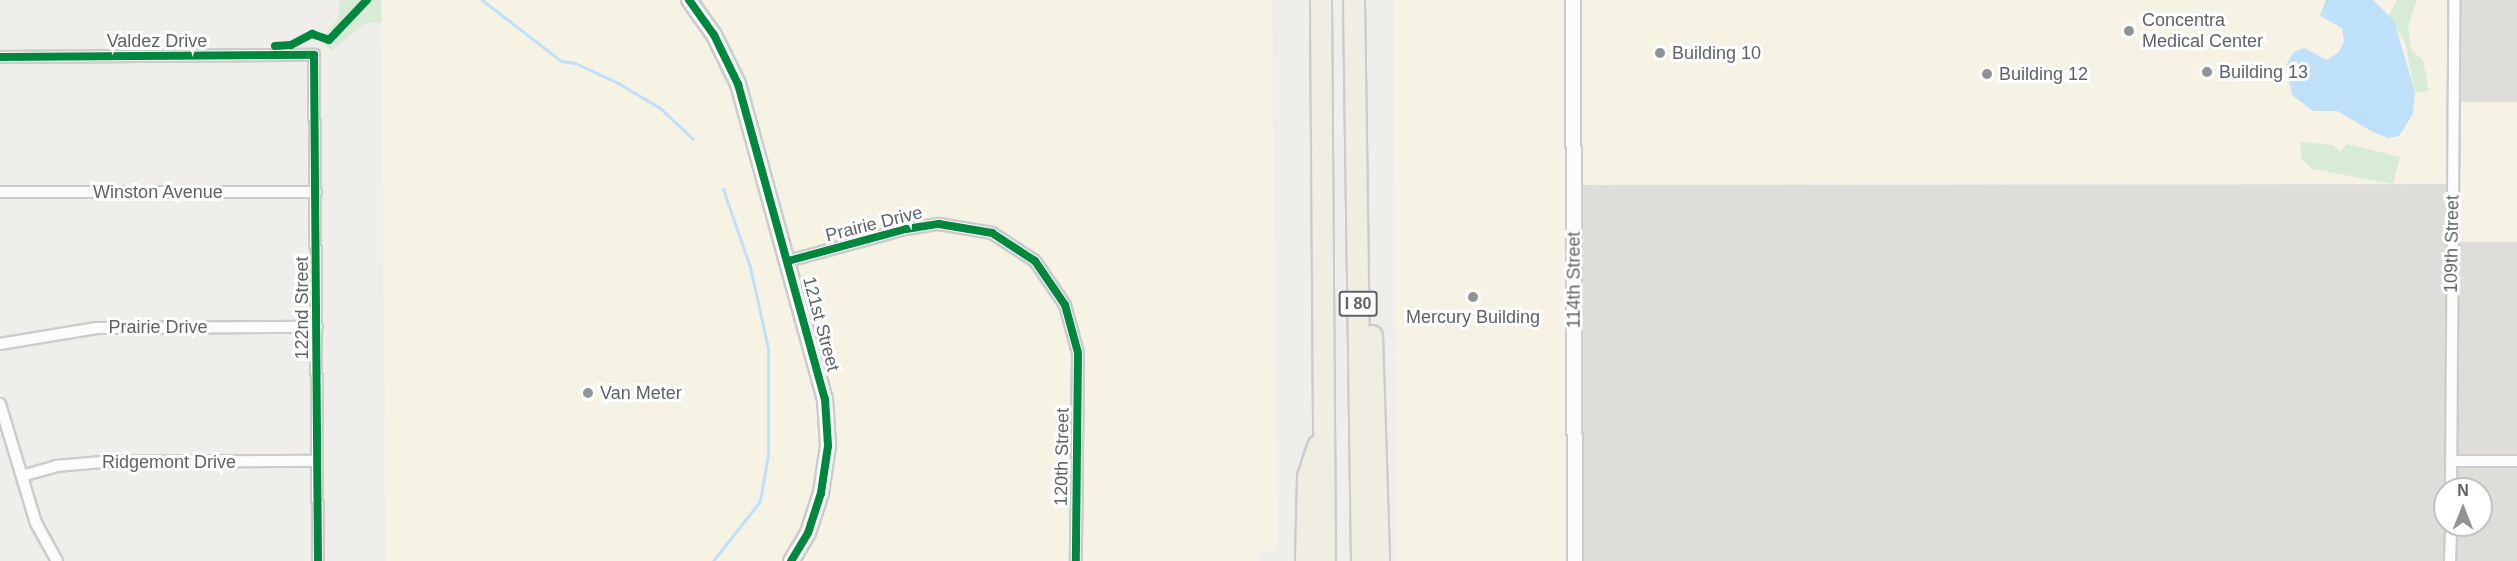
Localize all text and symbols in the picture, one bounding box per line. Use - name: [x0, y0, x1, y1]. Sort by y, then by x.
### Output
- place label: Concentra Medical Center: [2142, 10, 2263, 52]
- marker: Concentra Medical Center: [2120, 22, 2138, 40]
- street label: Valdez Drive: [107, 30, 207, 52]
- place label: Building 10: [1672, 42, 1761, 64]
- marker: Building 10: [1653, 46, 1667, 60]
- place label: Building 13: [2219, 61, 2308, 83]
- place label: Building 12: [1999, 63, 2088, 85]
- marker: Building 13: [2200, 65, 2214, 79]
- marker: Building 12: [1980, 67, 1994, 81]
- street label: Winston Avenue: [93, 181, 223, 203]
- street label: 109th Street: [2440, 195, 2464, 293]
- street label: Prairie Drive: [823, 202, 925, 246]
- street label: 114th Street: [1563, 232, 1585, 328]
- street label: 122nd Street: [291, 256, 313, 360]
- street label: 121st Street: [798, 274, 844, 374]
- marker: Mercury Building: [1466, 290, 1480, 304]
- road number: I 80: [1338, 291, 1378, 317]
- place label: Mercury Building: [1406, 306, 1540, 328]
- street label: Prairie Drive: [108, 316, 208, 338]
- place label: Van Meter: [600, 382, 682, 404]
- marker: Van Meter: [581, 386, 595, 400]
- street label: 120th Street: [1050, 408, 1074, 506]
- street label: Ridgemont Drive: [102, 451, 236, 473]
- north arrow: [2433, 477, 2493, 537]
- text: N: [2457, 482, 2469, 499]

